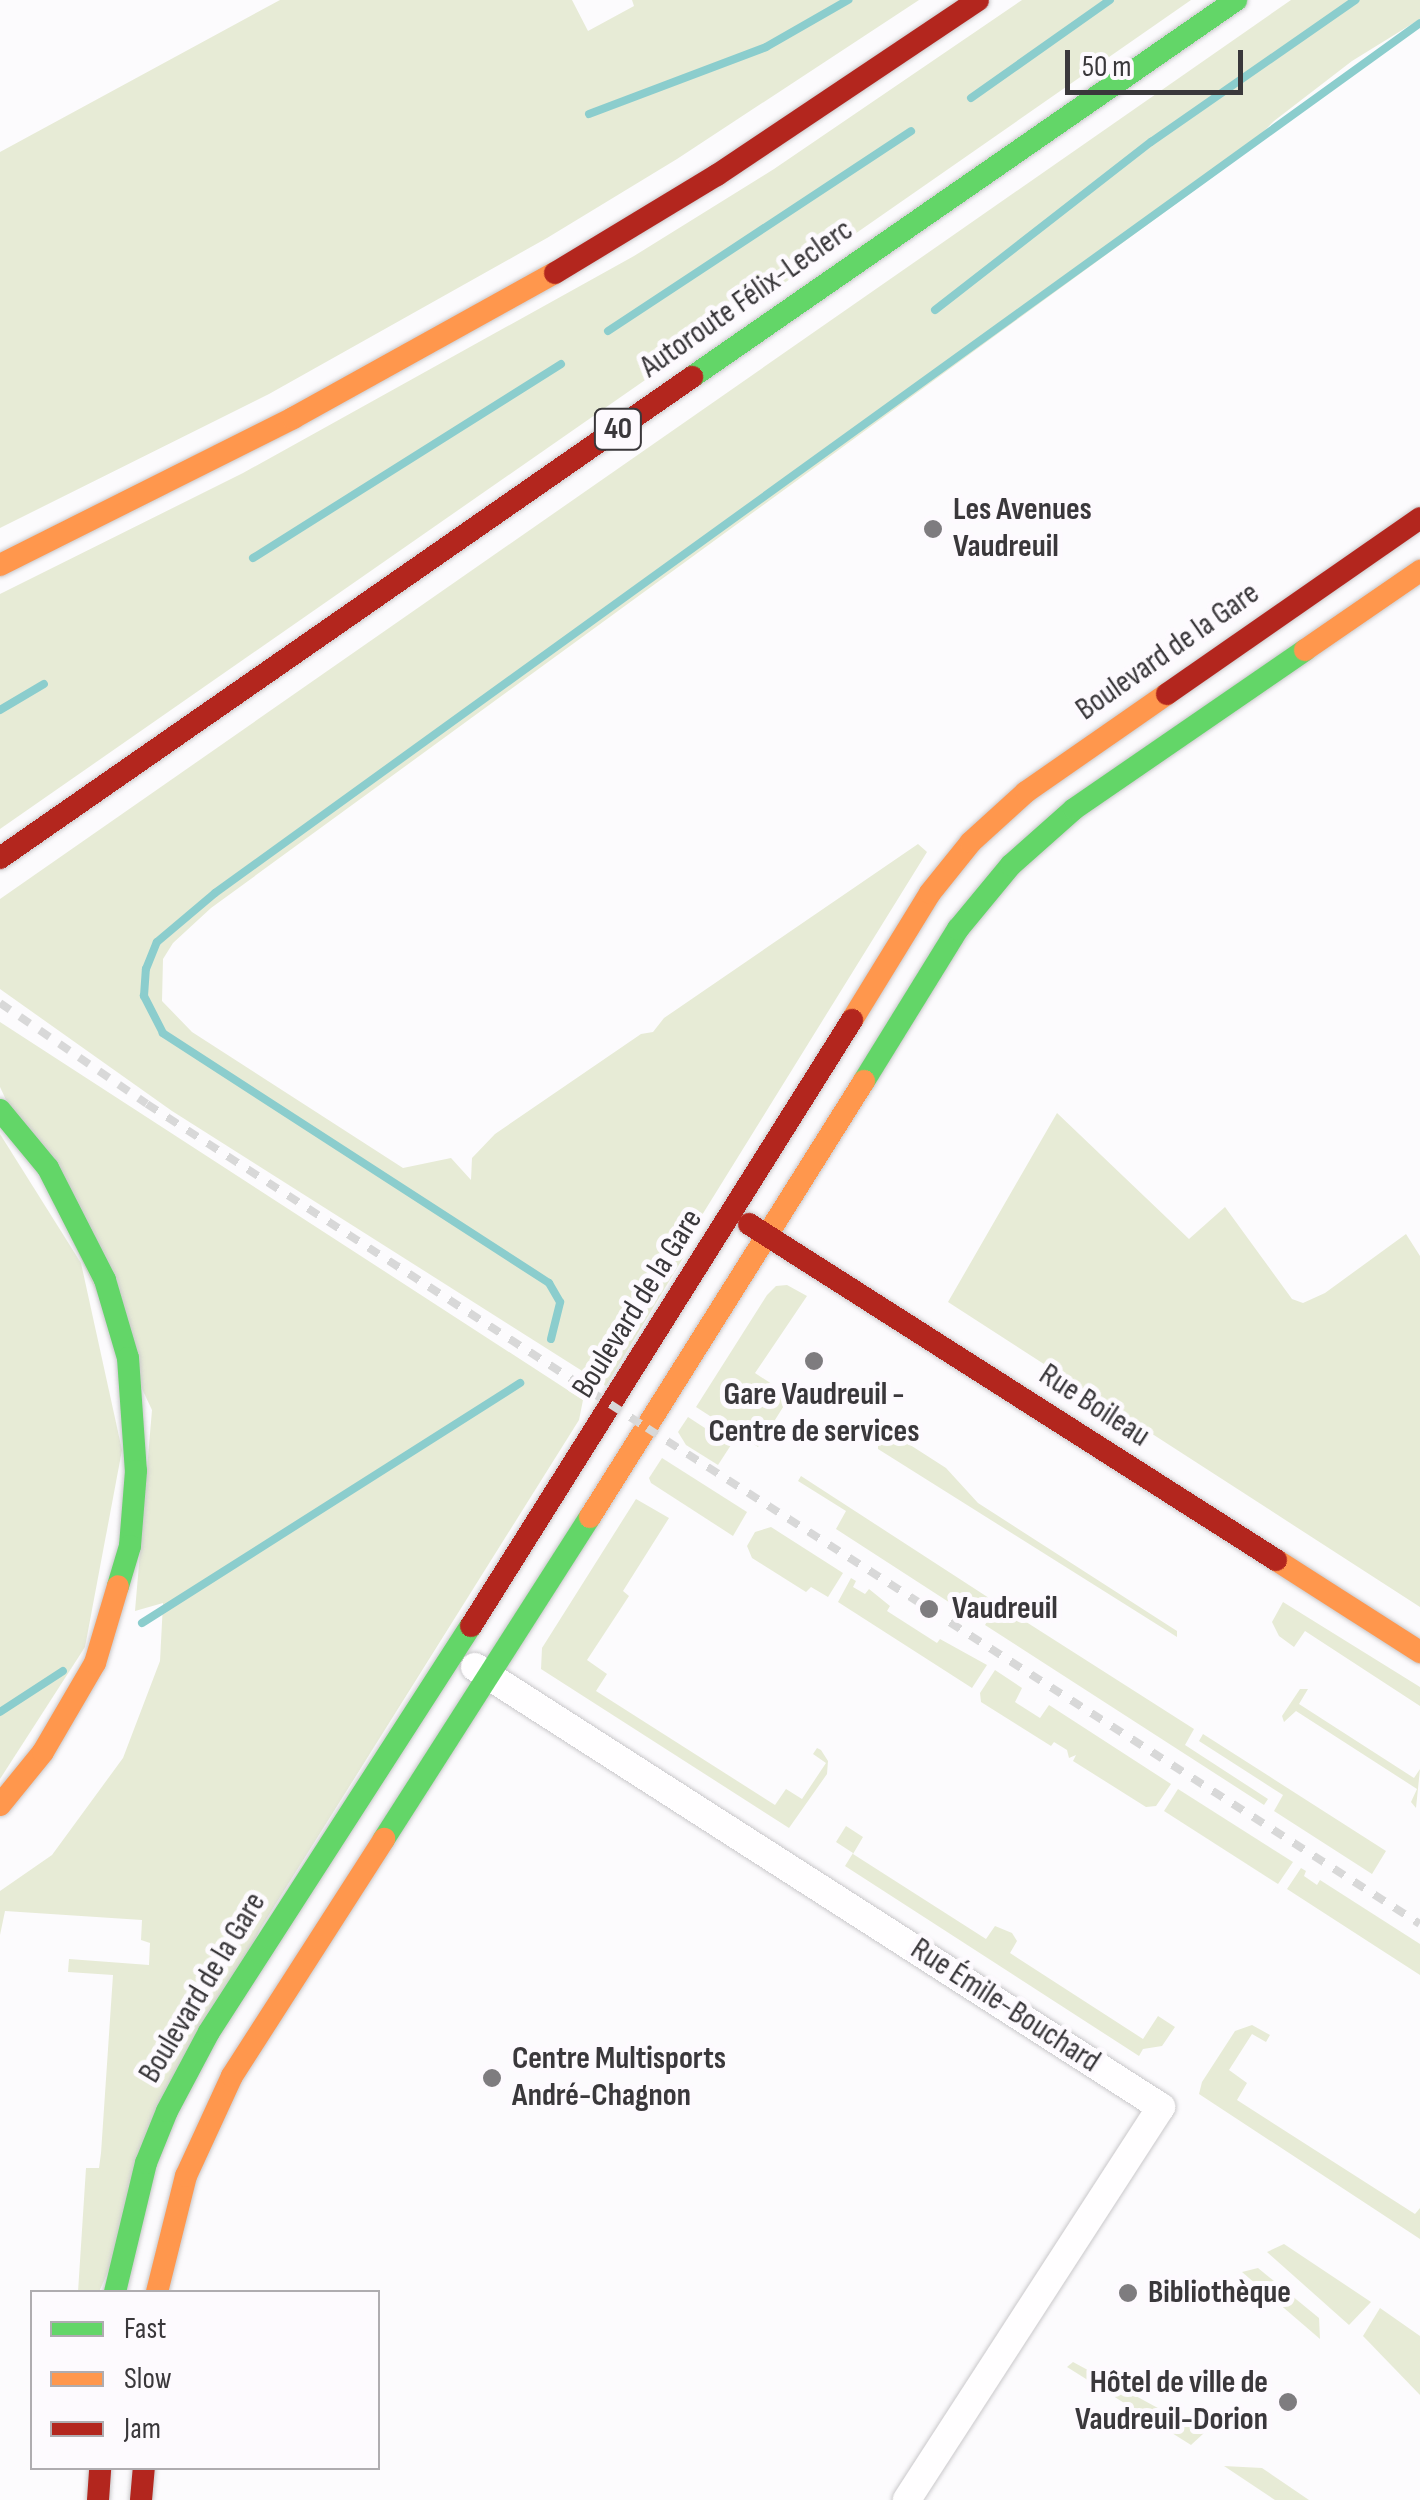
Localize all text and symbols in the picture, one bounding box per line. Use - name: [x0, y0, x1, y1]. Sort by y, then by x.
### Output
- scale bar: [1070, 30, 1248, 92]
- text: 50 m: [1082, 49, 1131, 85]
- street label: Autoroute Félix-Leclerc: [633, 211, 861, 387]
- road number: 40: [593, 404, 643, 454]
- place label: Les Avenues Vaudreuil: [953, 492, 1092, 567]
- marker: Les Avenues Vaudreuil: [922, 518, 944, 540]
- street label: Boulevard de la Gare: [1069, 575, 1267, 729]
- street label: Boulevard de la Gare: [565, 1203, 711, 1405]
- marker: Gare Vaudreuil - Centre de services: [803, 1350, 825, 1372]
- street label: Rue Boileau: [1032, 1356, 1156, 1456]
- place label: Gare Vaudreuil - Centre de services: [708, 1377, 920, 1452]
- place label: Vaudreuil: [952, 1590, 1058, 1628]
- marker: Vaudreuil: [916, 1596, 942, 1622]
- street label: Boulevard de la Gare: [131, 1886, 275, 2090]
- street label: Rue Émile-Bouchard: [903, 1931, 1107, 2081]
- place label: Centre Multisports André-Chagnon: [512, 2041, 726, 2116]
- marker: Centre Multisports André-Chagnon: [481, 2067, 503, 2089]
- place label: Bibliothèque: [1148, 2274, 1291, 2312]
- marker: Bibliothèque: [1117, 2282, 1139, 2304]
- legend: [30, 2290, 380, 2470]
- text: Fast: [124, 2311, 166, 2347]
- text: Slow: [124, 2361, 172, 2397]
- place label: Hôtel de ville de Vaudreuil-Dorion: [1075, 2365, 1268, 2440]
- marker: Hôtel de ville de Vaudreuil-Dorion: [1277, 2391, 1299, 2413]
- text: Jam: [124, 2411, 161, 2447]

